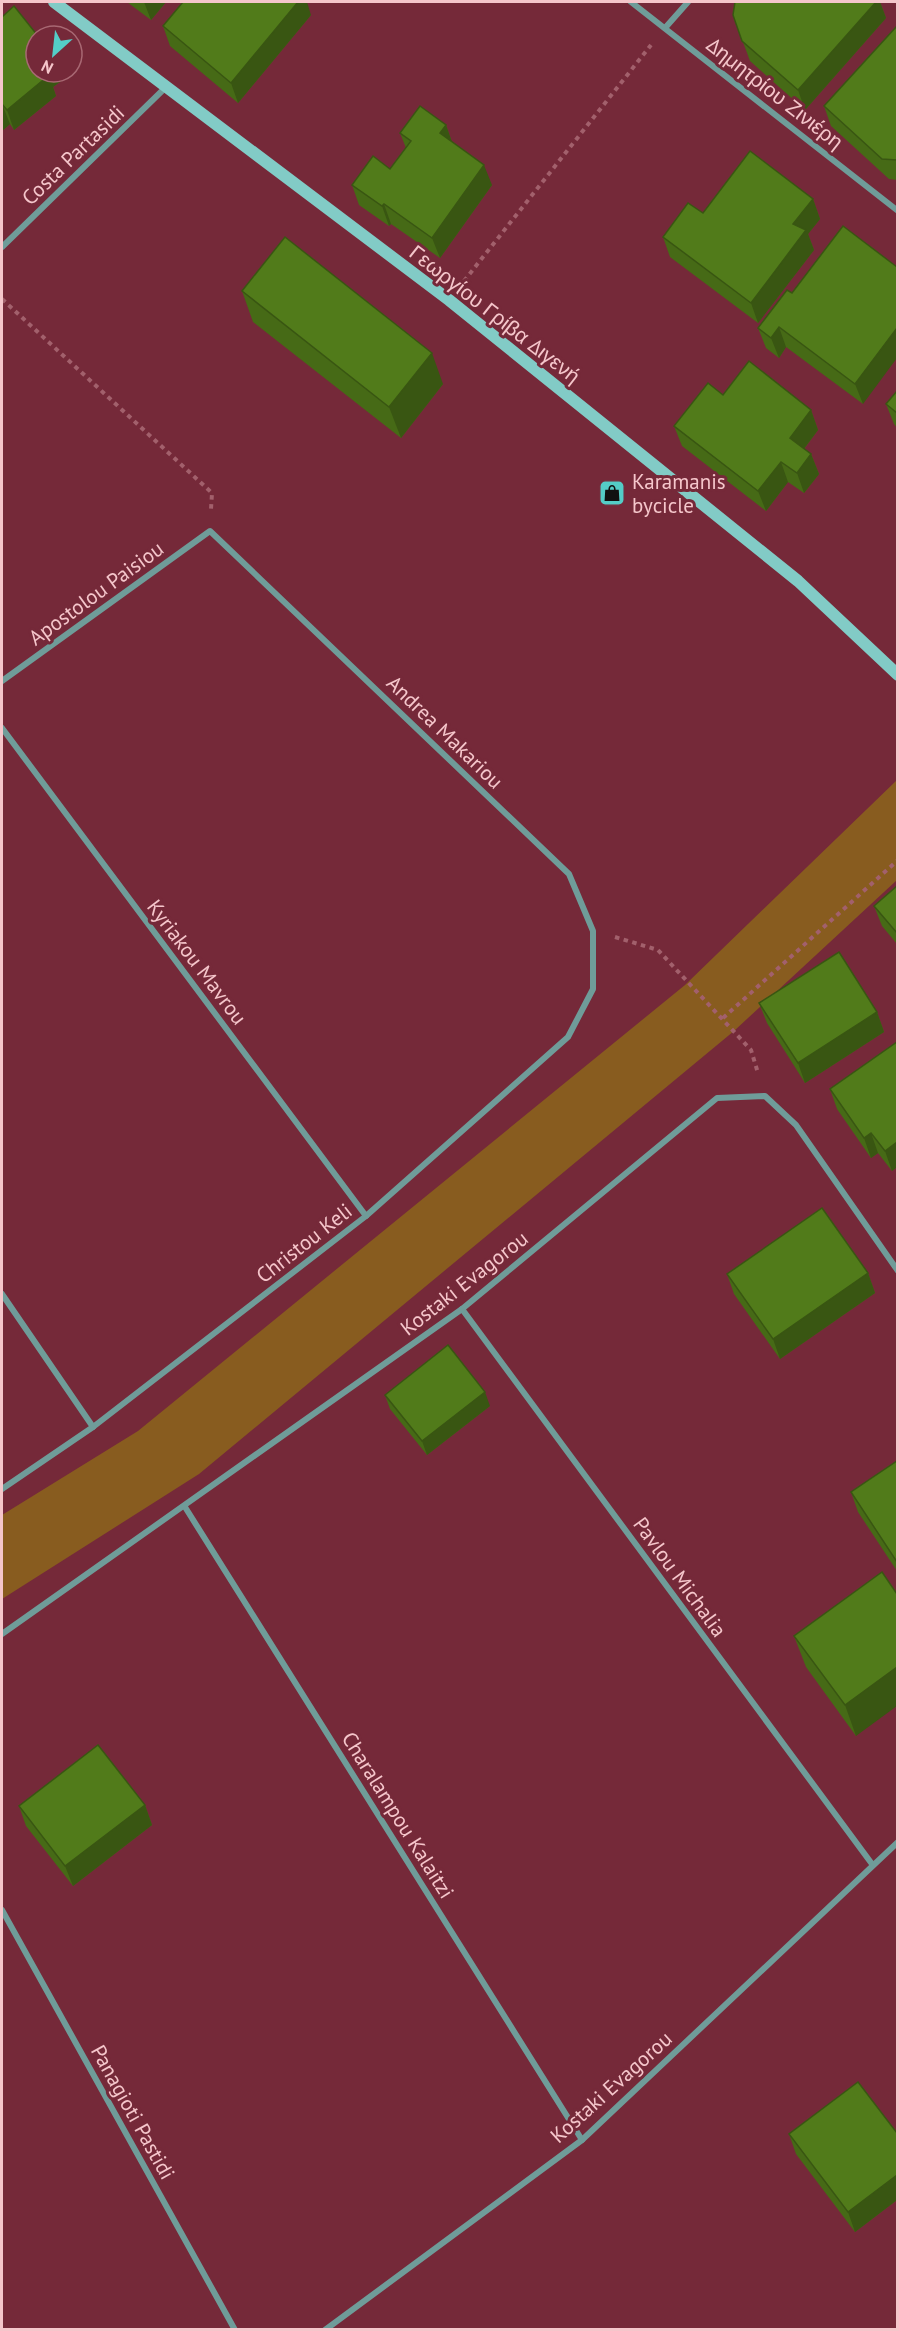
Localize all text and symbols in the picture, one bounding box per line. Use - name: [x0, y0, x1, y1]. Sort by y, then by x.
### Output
- north arrow: [24, 24, 84, 84]
- street label: Δημητρίου Ζινιέρη: [701, 31, 849, 155]
- text: N: [38, 56, 56, 79]
- street label: Costa Partasidi: [16, 99, 130, 211]
- street label: Γεωργίου Γρίβα Διγενή: [404, 239, 586, 389]
- place label: Karamanis bycicle: [632, 468, 726, 519]
- shop icon: Karamanis bycicle: [597, 478, 627, 508]
- street label: Apostolou Paisiou: [23, 535, 169, 651]
- street label: Andrea Makariou: [381, 670, 509, 794]
- street label: Kyriakou Mavrou: [141, 894, 253, 1030]
- street label: Christou Keli: [251, 1197, 357, 1289]
- street label: Kostaki Evagorou: [395, 1225, 533, 1341]
- street label: Pavlou Michalia: [627, 1512, 733, 1642]
- street label: Charalampou Kalaitzi: [336, 1727, 460, 1903]
- street label: Kostaki Evagorou: [544, 2025, 678, 2149]
- street label: Panagioti Pastidi: [85, 2040, 181, 2184]

